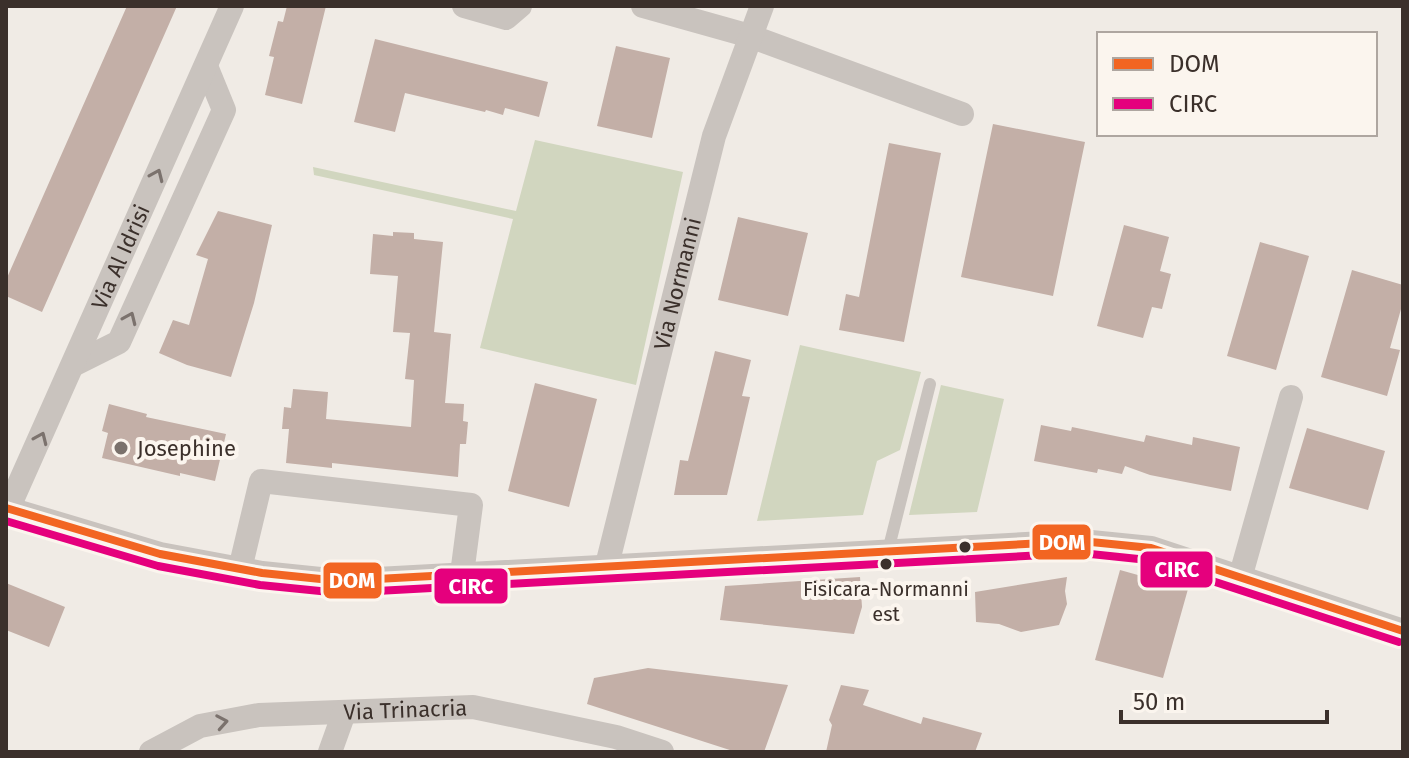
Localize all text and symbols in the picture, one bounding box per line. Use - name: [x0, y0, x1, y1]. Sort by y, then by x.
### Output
- legend: [1097, 32, 1377, 136]
- text: DOM: [1169, 50, 1220, 78]
- text: CIRC: [1169, 90, 1217, 118]
- one-way arrow: [148, 168, 164, 183]
- street label: Via Al Idrisi: [86, 200, 156, 314]
- street label: Via Normanni: [648, 215, 707, 353]
- one-way arrow: [120, 311, 136, 326]
- one-way arrow: [31, 432, 47, 446]
- place label: Josephine: [137, 435, 236, 462]
- marker: Josephine: [112, 439, 130, 457]
- line badge: DOM: [1031, 523, 1092, 561]
- text: DOM: [1039, 529, 1085, 556]
- unlabelled marker: [957, 539, 973, 555]
- line badge: CIRC: [1139, 550, 1214, 589]
- marker: Fisicara-Normanni est: [878, 556, 894, 572]
- text: CIRC: [1154, 556, 1200, 583]
- line badge: DOM: [322, 561, 383, 600]
- text: DOM: [329, 567, 375, 594]
- line badge: CIRC: [433, 567, 509, 605]
- text: CIRC: [448, 573, 494, 600]
- place label: Fisicara-Normanni est: [803, 577, 969, 626]
- scale bar: [1121, 674, 1327, 724]
- text: 50 m: [1133, 688, 1185, 716]
- street label: Via Trinacria: [343, 694, 468, 726]
- one-way arrow: [215, 714, 229, 731]

